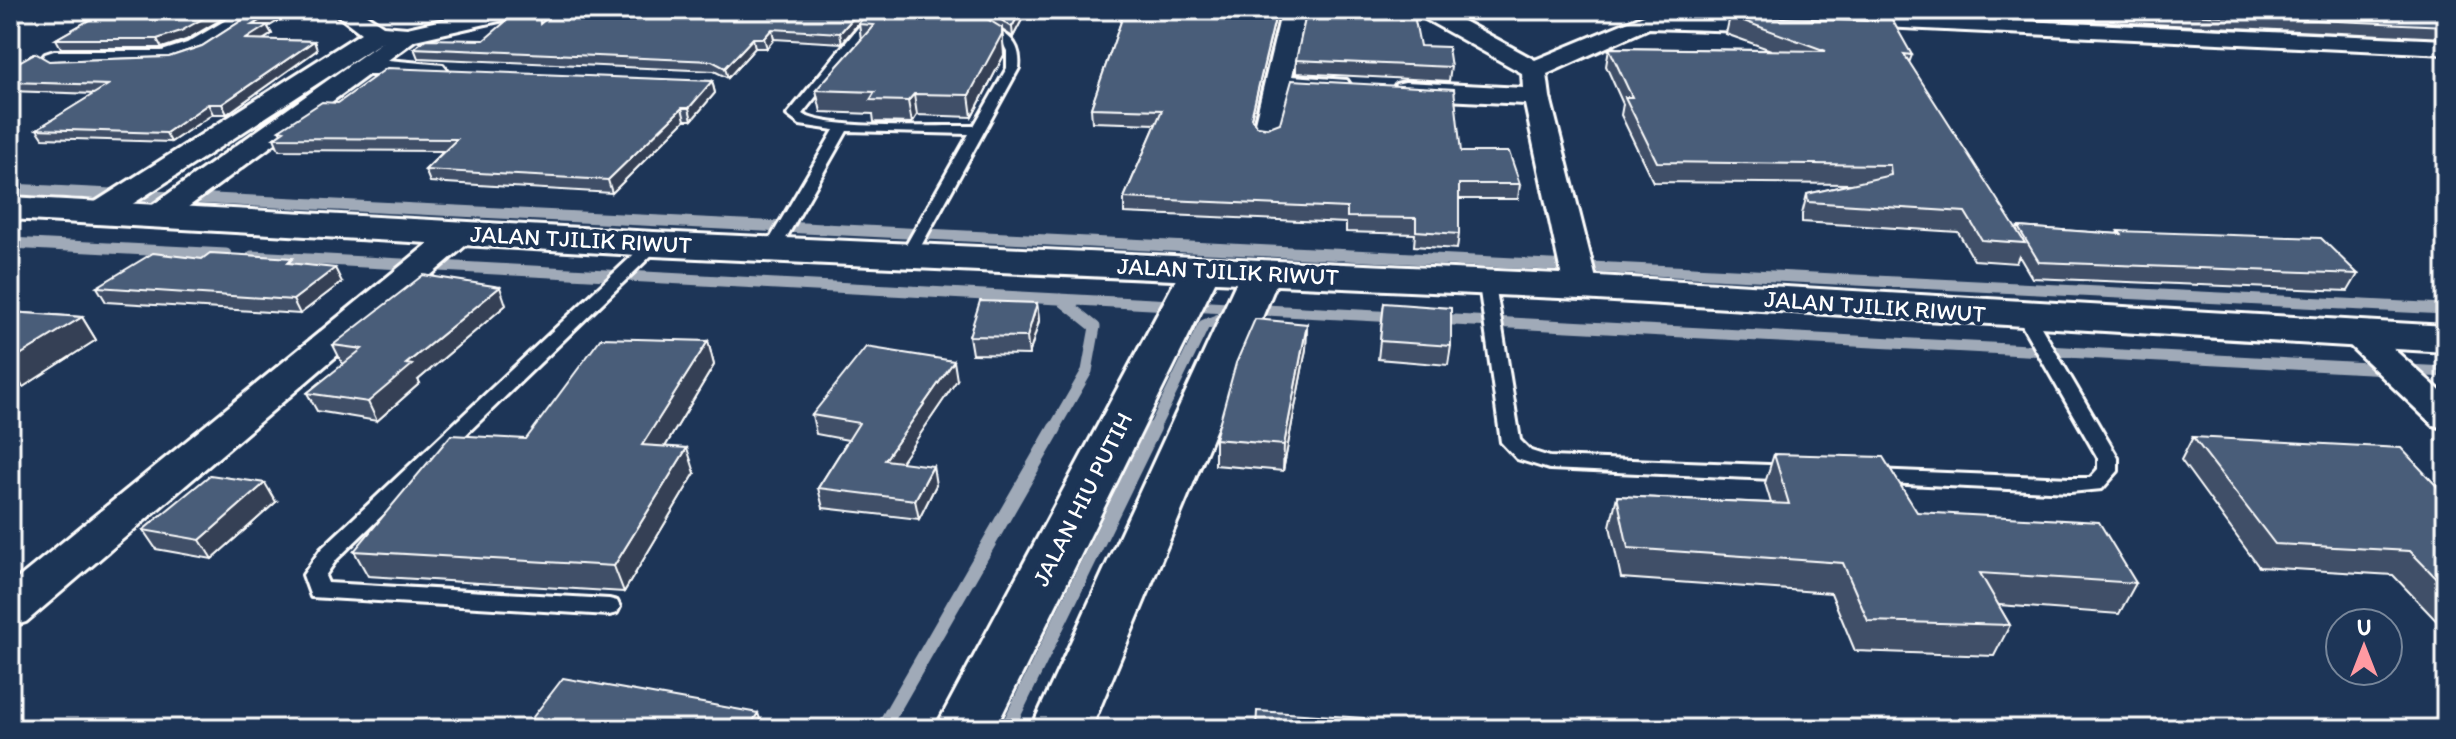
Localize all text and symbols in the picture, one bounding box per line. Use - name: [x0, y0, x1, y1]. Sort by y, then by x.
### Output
- street label: JALAN TJILIK RIWUT: [469, 219, 693, 259]
- street label: JALAN TJILIK RIWUT: [1116, 251, 1340, 291]
- street label: JALAN TJILIK RIWUT: [1763, 284, 1987, 328]
- street label: JALAN HIU PUTIH: [1026, 407, 1138, 591]
- north arrow: [2324, 607, 2404, 687]
- text: U: [2357, 614, 2371, 641]

